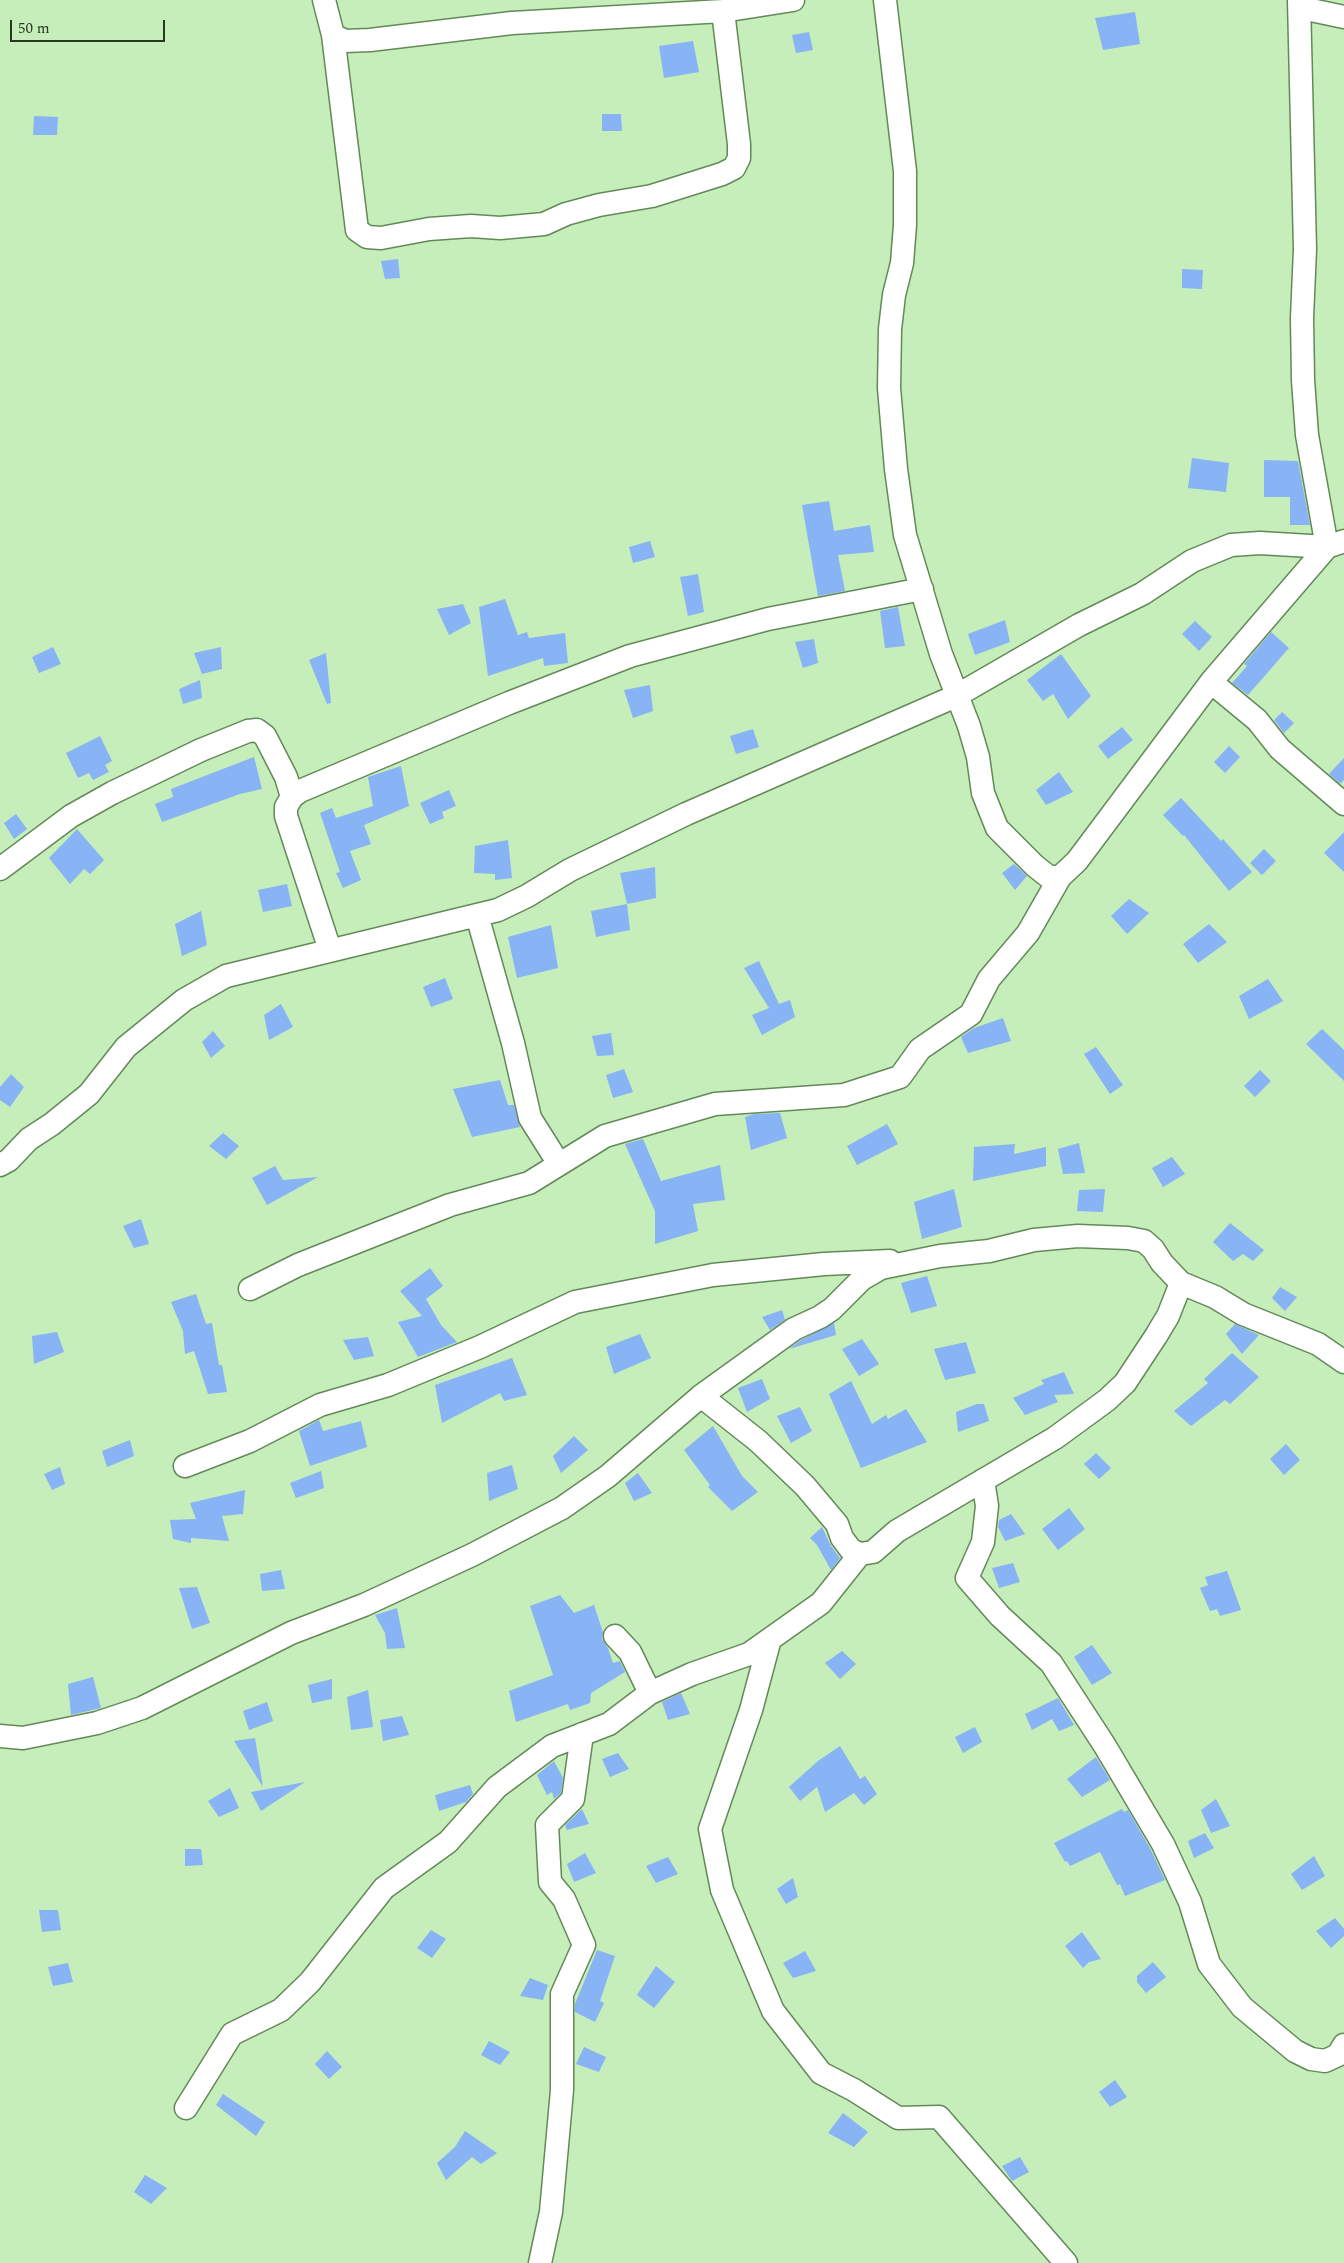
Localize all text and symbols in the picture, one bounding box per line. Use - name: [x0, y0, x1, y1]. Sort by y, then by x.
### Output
- scale bar: [12, 10, 168, 42]
- text: 50 m: [18, 17, 50, 40]

